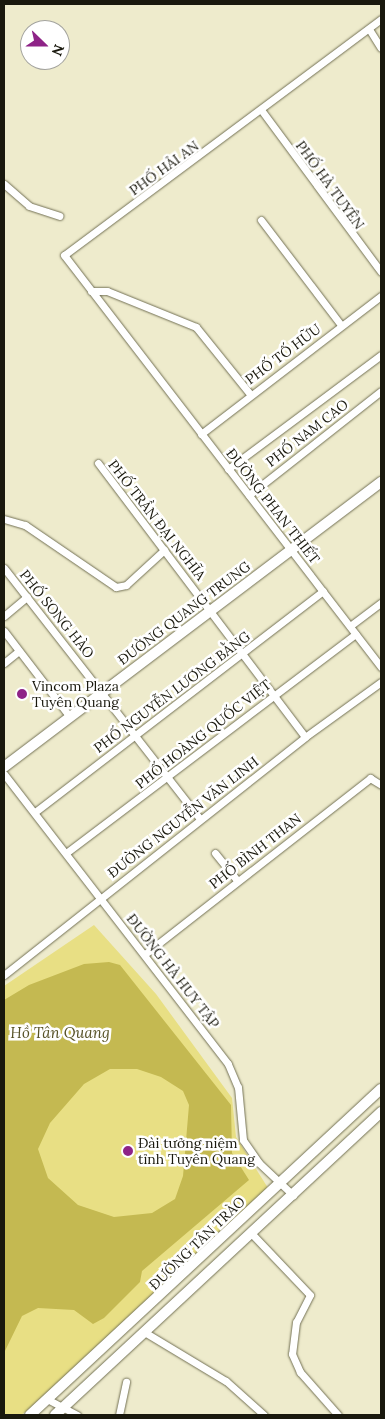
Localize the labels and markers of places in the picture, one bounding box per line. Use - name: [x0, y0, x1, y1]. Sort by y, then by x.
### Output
- place label: Vincom Plaza Tuyên Quang: [32, 678, 119, 710]
- marker: Vincom Plaza Tuyên Quang: [16, 688, 28, 700]
- place label: Đài tưởng niệm tỉnh Tuyên Quang: [138, 1135, 255, 1168]
- marker: Đài tưởng niệm tỉnh Tuyên Quang: [122, 1145, 134, 1157]

